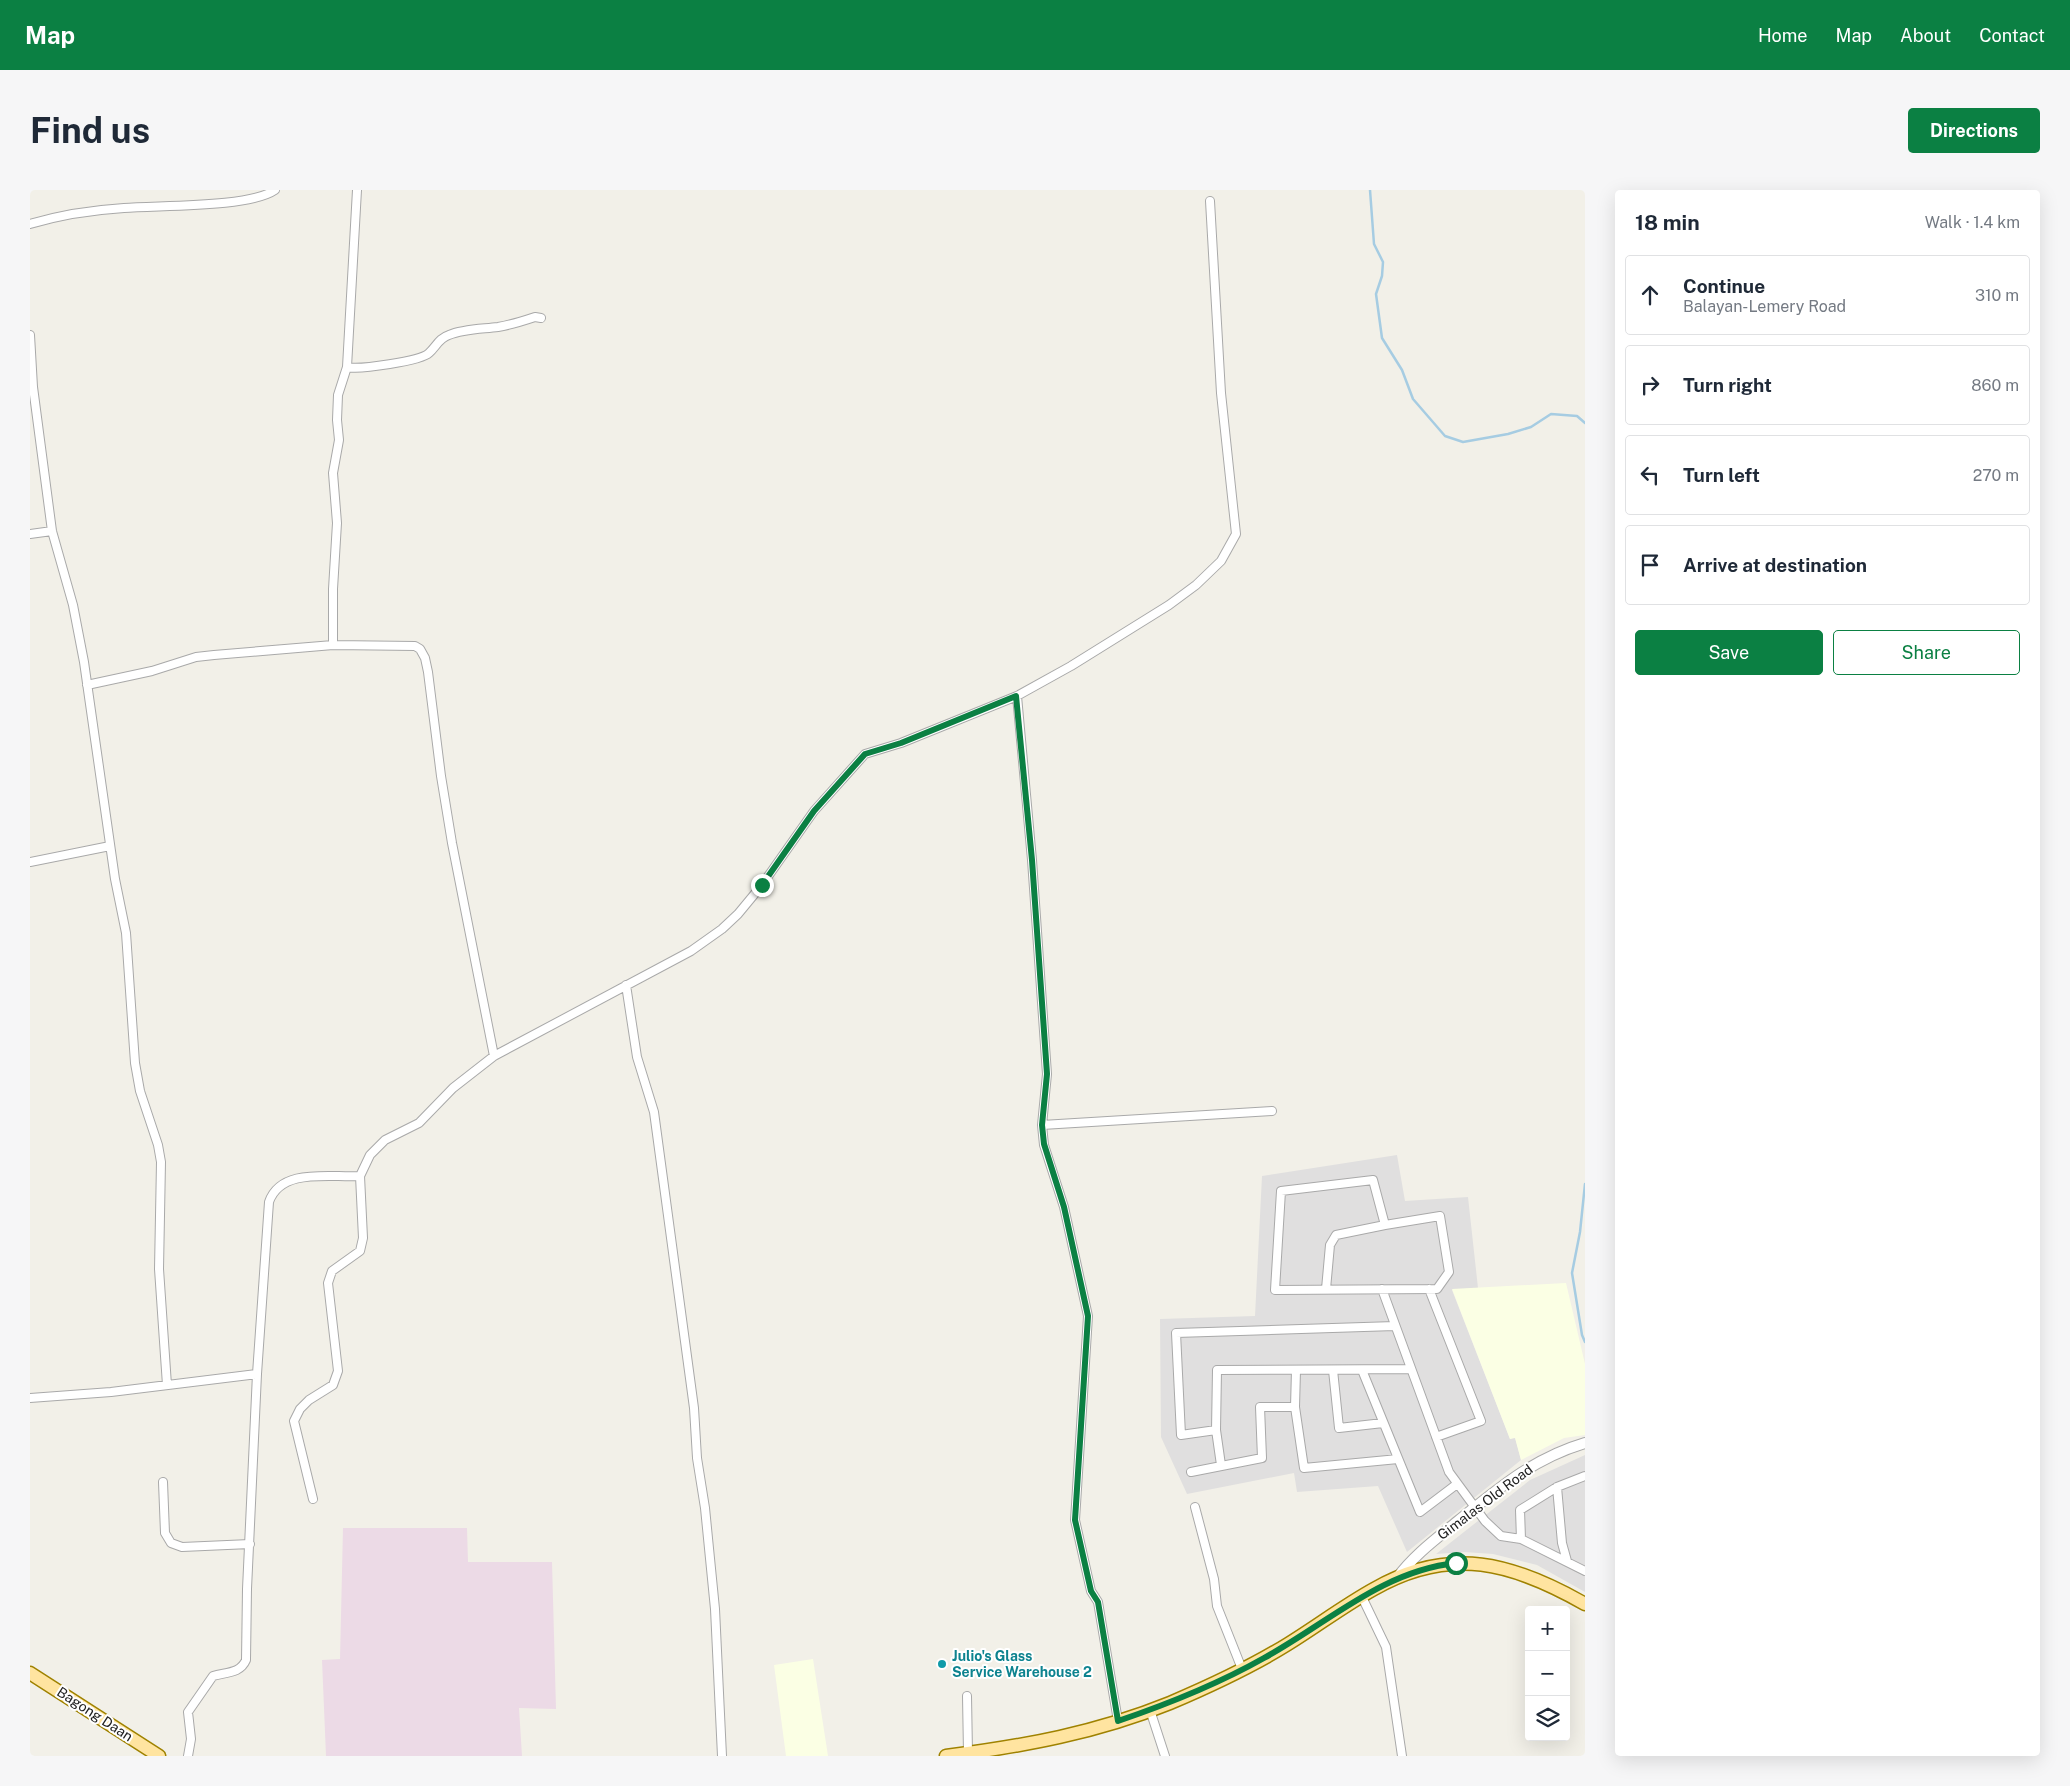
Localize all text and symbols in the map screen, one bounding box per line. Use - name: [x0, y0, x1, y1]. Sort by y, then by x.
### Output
- text: Map: [25, 21, 75, 49]
- text: Home: [1758, 25, 1808, 46]
- text: Map: [1836, 25, 1872, 46]
- text: About: [1900, 25, 1951, 46]
- text: Contact: [1979, 25, 2045, 46]
- button: Directions: [1908, 108, 2040, 153]
- text: Find us: [30, 110, 150, 151]
- text: 18 min: [1635, 210, 1700, 235]
- text: Walk · 1.4 km: [1925, 213, 2020, 232]
- text: Continue: [1683, 275, 1765, 297]
- icon: ahead: [1636, 281, 1664, 309]
- text: 310 m: [1975, 286, 2019, 305]
- text: Balayan-Lemery Road: [1683, 297, 1846, 316]
- icon: right: [1636, 371, 1664, 399]
- text: Turn right: [1683, 374, 1772, 396]
- text: 860 m: [1971, 376, 2019, 395]
- icon: left: [1636, 461, 1664, 489]
- text: Turn left: [1683, 464, 1760, 486]
- text: 270 m: [1973, 466, 2019, 485]
- icon: arrive: [1636, 551, 1664, 579]
- text: Arrive at destination: [1683, 554, 1867, 576]
- button: Save: [1635, 630, 1823, 675]
- button: Share: [1833, 630, 2020, 675]
- route end: [751, 874, 774, 897]
- street label: Gimalas Old Road: [1434, 1461, 1536, 1543]
- route start: [1445, 1552, 1468, 1575]
- map controls: [1525, 1606, 1570, 1741]
- button: +: [1525, 1606, 1570, 1651]
- place label: Julio's Glass Service Warehouse 2: [952, 1648, 1092, 1680]
- button: −: [1525, 1651, 1570, 1696]
- marker: Julio's Glass Service Warehouse 2: [936, 1658, 948, 1670]
- street label: Bagong Daan: [54, 1684, 136, 1744]
- button: layers: [1525, 1696, 1570, 1741]

